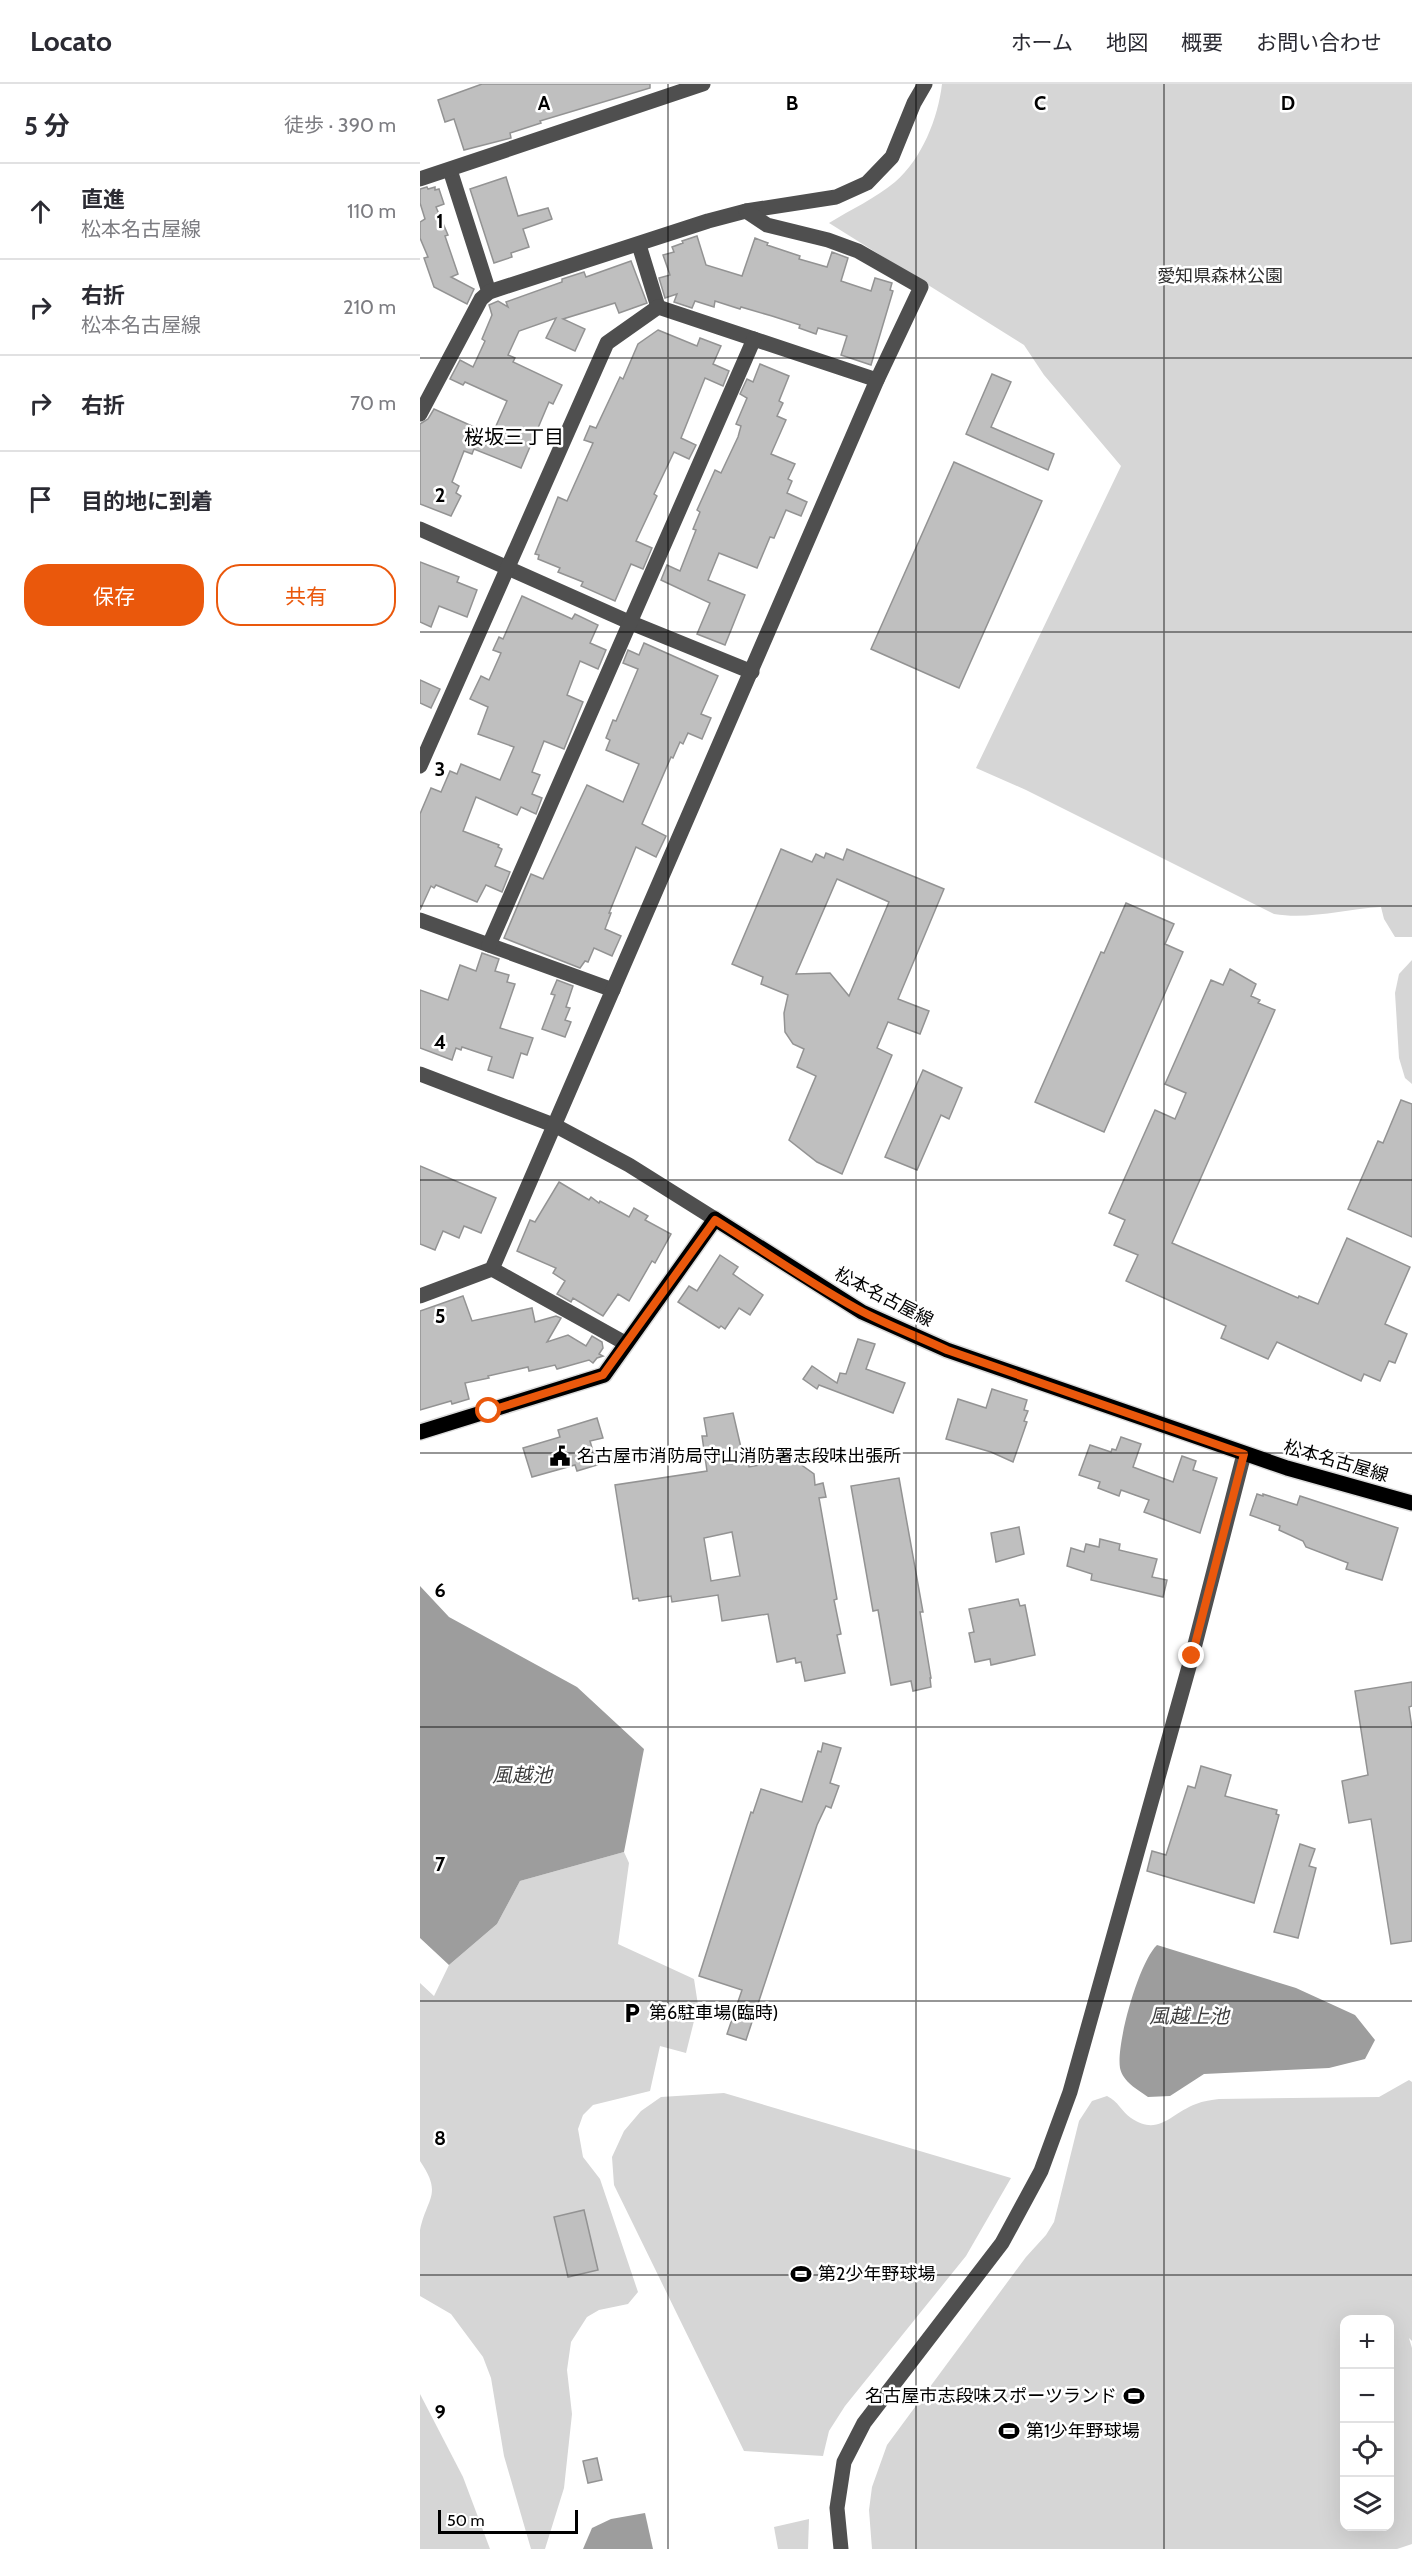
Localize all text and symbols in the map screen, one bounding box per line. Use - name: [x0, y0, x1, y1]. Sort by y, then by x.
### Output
- text: Locato: [30, 24, 112, 58]
- text: ホーム: [1011, 30, 1073, 55]
- text: 地図: [1106, 30, 1148, 55]
- text: 概要: [1181, 30, 1223, 55]
- text: お問い合わせ: [1256, 30, 1382, 55]
- text: A: [538, 91, 551, 115]
- text: B: [786, 91, 798, 115]
- text: C: [1034, 91, 1046, 115]
- text: D: [1281, 91, 1295, 115]
- text: 5 分: [24, 110, 70, 142]
- text: 徒歩 · 390 m: [284, 113, 396, 137]
- text: 直進: [81, 186, 125, 213]
- icon: ahead: [24, 195, 57, 228]
- text: 110 m: [347, 199, 396, 223]
- text: 1: [436, 209, 444, 233]
- text: 松本名古屋線: [81, 217, 201, 241]
- park label: 愛知県森林公園: [1157, 265, 1283, 287]
- text: 右折: [81, 282, 125, 309]
- icon: right: [24, 291, 57, 324]
- text: 210 m: [343, 295, 396, 319]
- text: 松本名古屋線: [81, 313, 201, 337]
- icon: right: [24, 387, 57, 420]
- text: 70 m: [350, 391, 396, 415]
- text: 右折: [81, 392, 125, 419]
- district label: 桜坂三丁目: [464, 425, 564, 449]
- icon: arrive: [24, 483, 57, 516]
- text: 2: [435, 483, 445, 507]
- text: 目的地に到着: [81, 488, 213, 515]
- button: 保存: [24, 564, 204, 626]
- button: 共有: [216, 564, 396, 626]
- text: 3: [435, 757, 445, 781]
- text: 4: [434, 1030, 446, 1054]
- street label: 松本名古屋線: [831, 1263, 937, 1331]
- text: 5: [435, 1304, 445, 1328]
- route start: [475, 1397, 501, 1423]
- street label: 松本名古屋線: [1281, 1436, 1391, 1486]
- public building icon: 名古屋市消防局守山消防署志段味出張所: [548, 1444, 572, 1468]
- place label: 名古屋市消防局守山消防署志段味出張所: [577, 1445, 901, 1467]
- text: 6: [434, 1578, 446, 1602]
- route end: [1178, 1642, 1204, 1668]
- water label: 風越池: [492, 1763, 554, 1787]
- text: 7: [435, 1852, 446, 1876]
- parking icon: 第6駐車場(臨時): [620, 2001, 644, 2025]
- place label: 第6駐車場(臨時): [649, 2002, 779, 2024]
- water label: 風越上池: [1149, 2004, 1231, 2028]
- text: 8: [434, 2126, 446, 2150]
- sports icon: 第2少年野球場: [789, 2262, 813, 2286]
- place label: 第2少年野球場: [818, 2263, 935, 2285]
- map controls: [1340, 2315, 1394, 2531]
- button: +: [1340, 2315, 1394, 2369]
- button: −: [1340, 2369, 1394, 2423]
- sports icon: 名古屋市志段味スポーツランド: [1122, 2384, 1146, 2408]
- place label: 名古屋市志段味スポーツランド: [865, 2385, 1117, 2407]
- text: 9: [434, 2400, 446, 2424]
- sports icon: 第1少年野球場: [997, 2419, 1021, 2443]
- place label: 第1少年野球場: [1026, 2420, 1140, 2442]
- button: locate: [1340, 2423, 1394, 2477]
- button: layers: [1340, 2477, 1394, 2531]
- scale bar: [438, 2507, 578, 2534]
- text: 50 m: [447, 2511, 484, 2530]

